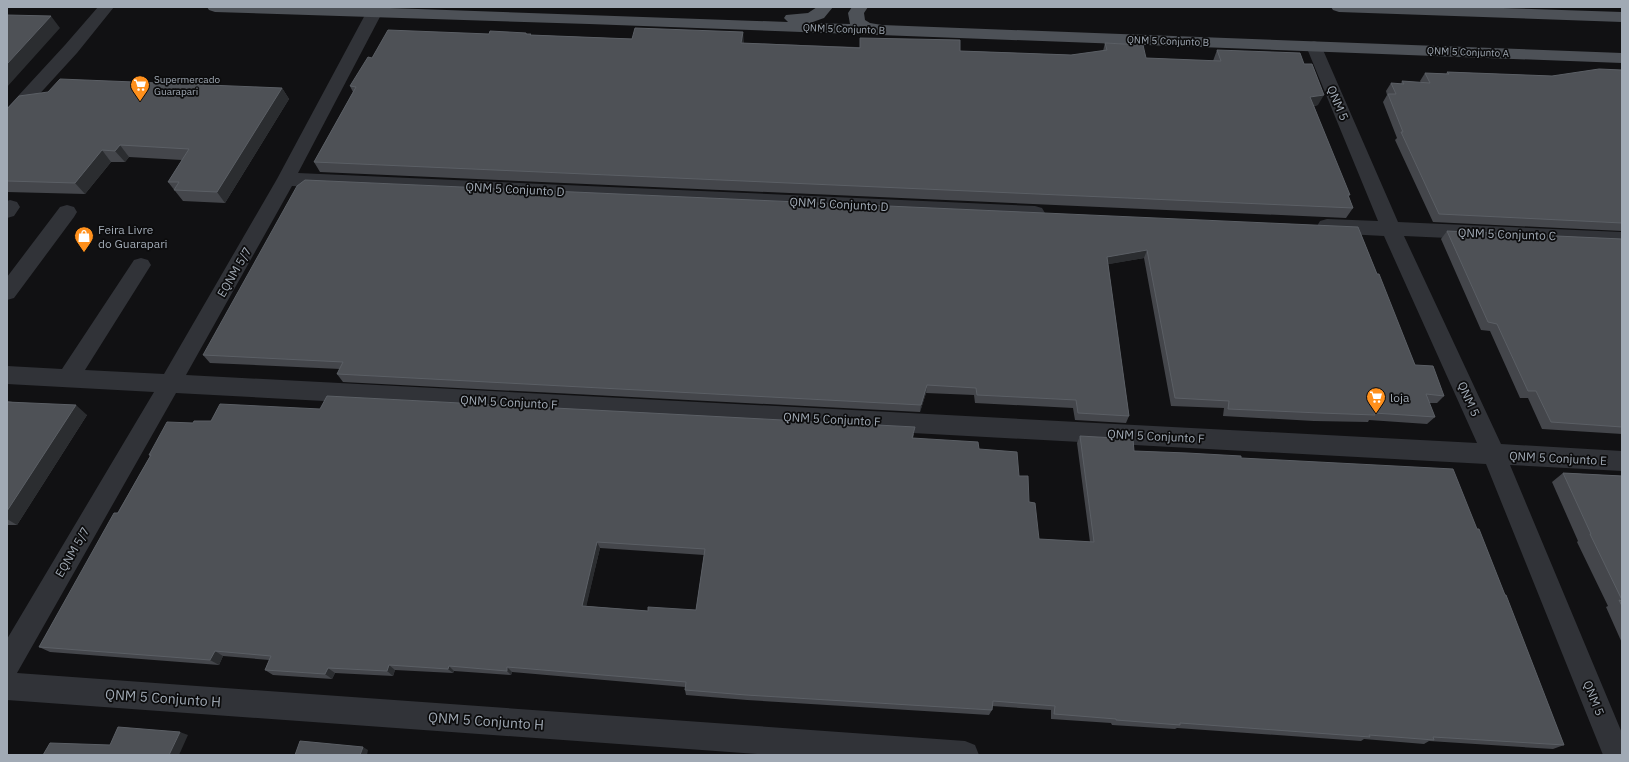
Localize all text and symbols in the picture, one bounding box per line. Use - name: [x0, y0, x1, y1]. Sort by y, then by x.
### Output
- street label: QNM 5 Conjunto B: [803, 21, 885, 37]
- street label: QNM 5 Conjunto B: [1127, 33, 1209, 49]
- street label: QNM 5 Conjunto A: [1427, 44, 1510, 60]
- place label: Supermercado Guarapari: [154, 73, 220, 98]
- supermarket icon: Supermercado Guarapari: [129, 74, 151, 102]
- street label: QNM 5: [1324, 83, 1352, 123]
- street label: QNM 5 Conjunto D: [465, 179, 565, 199]
- street label: QNM 5 Conjunto D: [789, 194, 889, 214]
- place label: Feira Livre do Guarapari: [98, 222, 168, 251]
- shop icon: Feira Livre do Guarapari: [73, 225, 95, 253]
- street label: QNM 5 Conjunto C: [1458, 225, 1557, 243]
- street label: EQNM 5/7: [214, 244, 254, 300]
- street label: QNM 5: [1455, 379, 1483, 419]
- supermarket icon: loja: [1365, 386, 1387, 414]
- place label: loja: [1390, 390, 1410, 405]
- street label: QNM 5 Conjunto F: [460, 392, 558, 412]
- street label: QNM 5 Conjunto F: [783, 409, 881, 429]
- street label: QNM 5 Conjunto F: [1107, 426, 1205, 446]
- street label: QNM 5 Conjunto E: [1509, 448, 1607, 468]
- street label: EQNM 5/7: [52, 524, 92, 580]
- street label: QNM 5: [1580, 678, 1608, 718]
- street label: QNM 5 Conjunto H: [105, 685, 221, 711]
- street label: QNM 5 Conjunto H: [428, 708, 544, 734]

